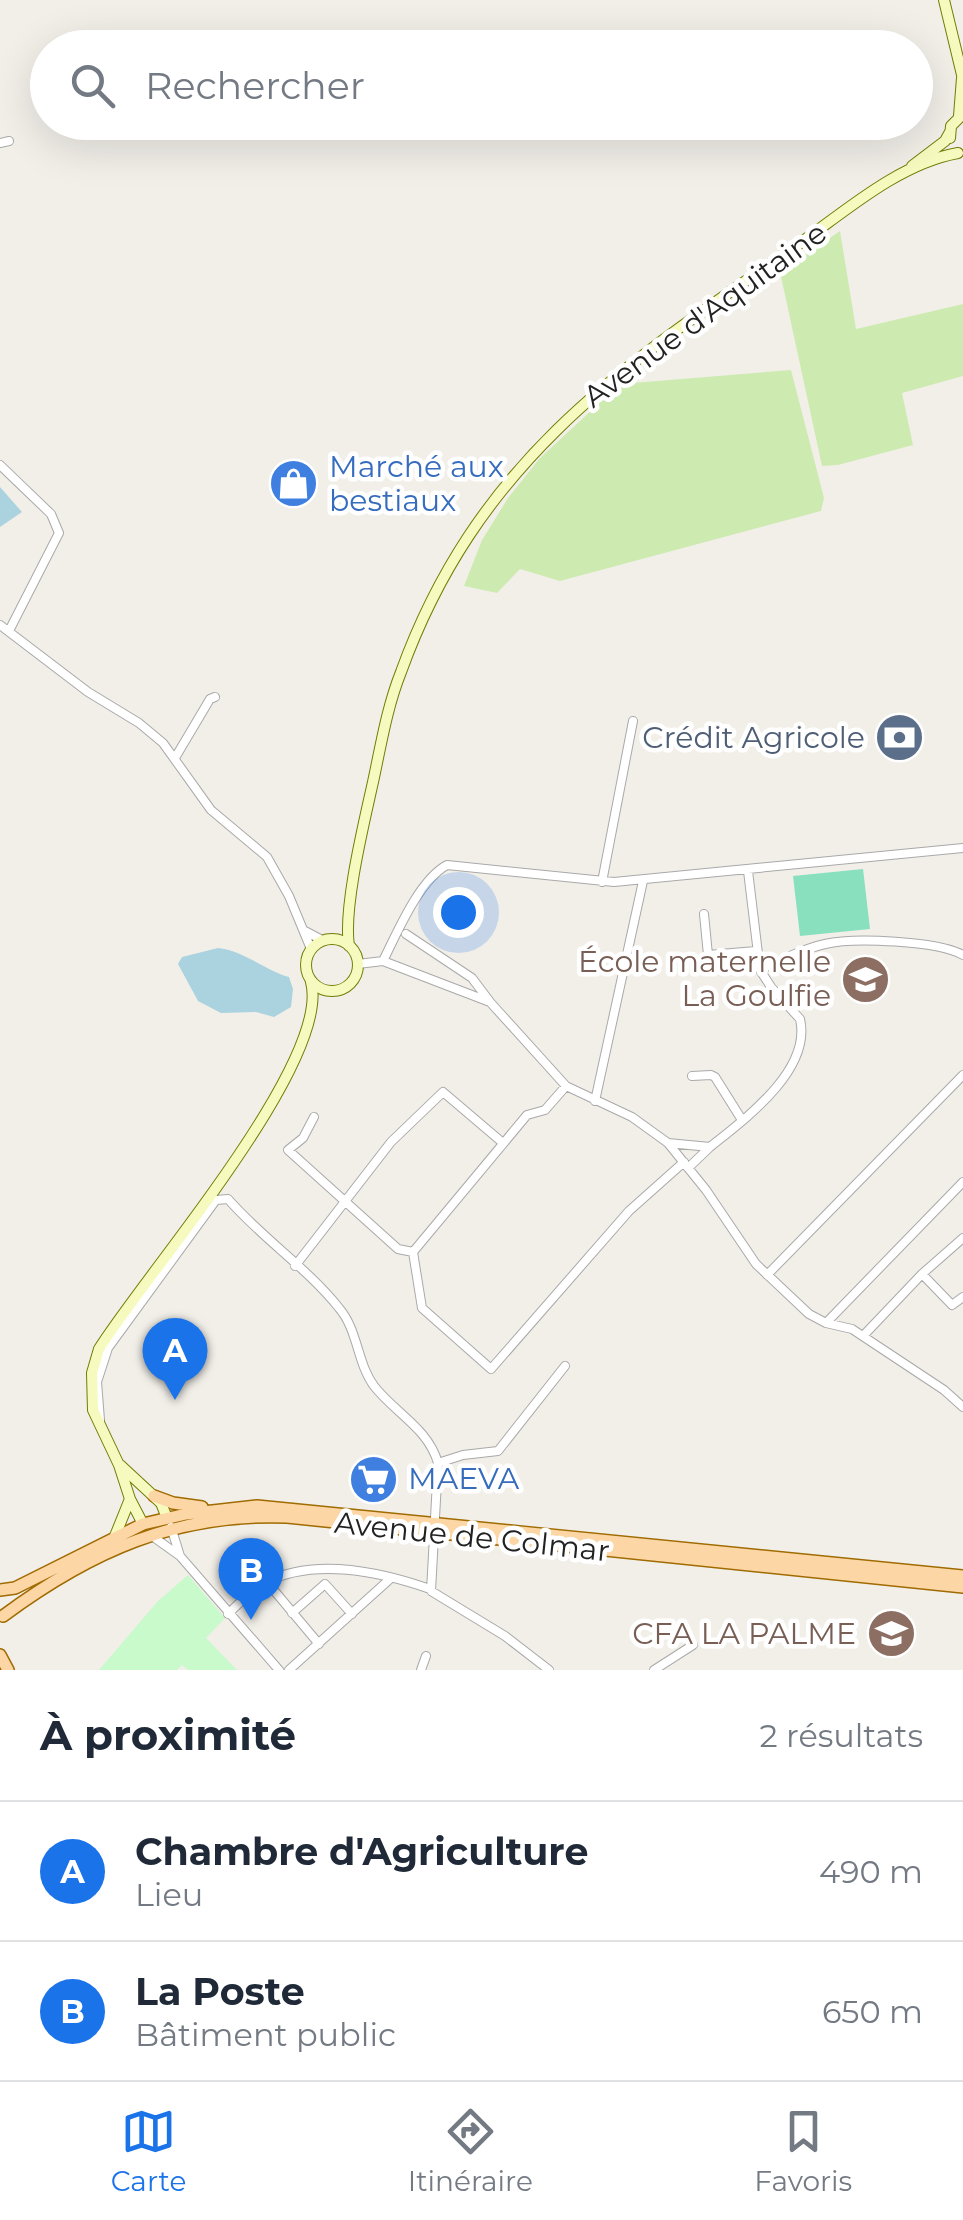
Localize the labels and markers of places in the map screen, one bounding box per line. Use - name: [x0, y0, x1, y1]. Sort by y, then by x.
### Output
- place label: Marché aux bestiaux: [329, 448, 504, 519]
- shop icon: Marché aux bestiaux: [268, 458, 320, 510]
- bank icon: Crédit Agricole: [874, 712, 926, 764]
- place label: Crédit Agricole: [642, 719, 865, 756]
- place label: École maternelle La Goulfie: [578, 943, 831, 1014]
- school or university icon: École maternelle La Goulfie: [840, 953, 892, 1005]
- pin: A: [142, 1318, 208, 1400]
- supermarket icon: MAEVA: [347, 1453, 399, 1505]
- place label: MAEVA: [408, 1460, 520, 1497]
- pin: B: [218, 1538, 284, 1620]
- school or university icon: CFA LA PALME: [865, 1608, 917, 1660]
- place label: CFA LA PALME: [632, 1615, 856, 1652]

